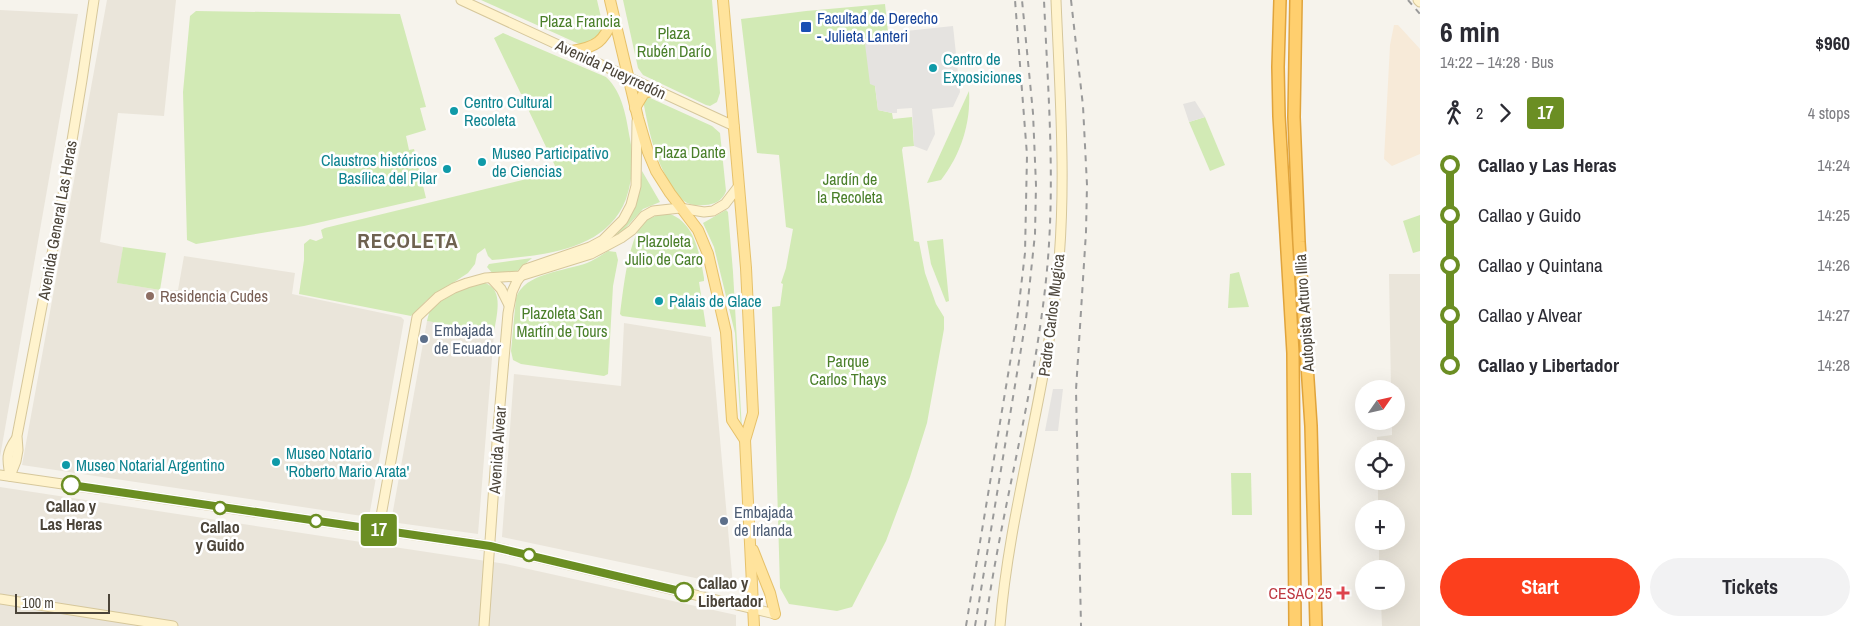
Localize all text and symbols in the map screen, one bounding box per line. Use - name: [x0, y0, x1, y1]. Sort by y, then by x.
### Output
- place label: Facultad de Derecho - Julieta Lanteri: [817, 7, 938, 47]
- park label: Plaza Francia: [540, 10, 621, 32]
- text: 6 min: [1440, 13, 1500, 51]
- marker: Facultad de Derecho - Julieta Lanteri: [799, 20, 813, 34]
- park label: Plaza Rubén Darío: [637, 22, 711, 62]
- text: $960: [1815, 30, 1850, 56]
- street label: Avenida Pueyrredón: [551, 33, 670, 104]
- place label: Centro de Exposiciones: [943, 48, 1022, 88]
- text: 14:22 – 14:28 · Bus: [1440, 51, 1554, 73]
- marker: Centro de Exposiciones: [927, 62, 939, 74]
- place label: Centro Cultural Recoleta: [464, 91, 552, 131]
- icon: walk: [1440, 99, 1468, 127]
- icon: forward: [1491, 99, 1519, 127]
- text: 17: [1537, 100, 1554, 125]
- text: 2: [1476, 102, 1483, 124]
- text: 4 stops: [1808, 102, 1850, 124]
- marker: Centro Cultural Recoleta: [448, 105, 460, 117]
- street label: Avenida General Las Heras: [32, 138, 82, 303]
- park label: Plaza Dante: [654, 141, 726, 163]
- place label: Museo Participativo de Ciencias: [492, 142, 609, 182]
- place label: Claustros históricos Basílica del Pilar: [321, 149, 438, 189]
- text: Callao y Las Heras: [1478, 152, 1617, 178]
- text: 14:24: [1817, 154, 1850, 176]
- marker: Museo Participativo de Ciencias: [476, 156, 488, 168]
- marker: Claustros históricos Basílica del Pilar: [441, 163, 453, 175]
- park label: Jardín de la Recoleta: [817, 168, 884, 208]
- text: Callao y Guido: [1478, 202, 1581, 228]
- text: 14:25: [1817, 204, 1850, 226]
- district label: RECOLETA: [357, 226, 459, 255]
- park label: Plazoleta Julio de Caro: [625, 230, 703, 270]
- street label: Padre Carlos Mugica: [1033, 252, 1070, 377]
- text: Callao y Quintana: [1478, 252, 1603, 278]
- street label: Autopista Arturo Illia: [1289, 253, 1319, 374]
- text: 14:26: [1817, 254, 1850, 276]
- place label: Residencia Cudes: [160, 285, 268, 307]
- marker: Residencia Cudes: [144, 290, 156, 302]
- place label: Palais de Glace: [669, 290, 762, 312]
- marker: Palais de Glace: [653, 295, 665, 307]
- park label: Plazoleta San Martín de Tours: [517, 302, 607, 342]
- text: Callao y Alvear: [1478, 302, 1582, 328]
- text: 14:27: [1817, 304, 1850, 326]
- place label: Embajada de Ecuador: [434, 319, 502, 359]
- marker: Embajada de Ecuador: [418, 333, 430, 345]
- park label: Parque Carlos Thays: [809, 350, 887, 390]
- text: Callao y Libertador: [1478, 352, 1619, 378]
- text: 14:28: [1817, 354, 1850, 376]
- north arrow: [1355, 380, 1405, 430]
- map controls: [1355, 380, 1405, 610]
- street label: Avenida Alvear: [483, 405, 511, 496]
- button: locate: [1355, 440, 1405, 490]
- place label: Museo Notario 'Roberto Mario Arata': [286, 442, 409, 482]
- place label: Museo Notarial Argentino: [76, 454, 225, 476]
- marker: Museo Notario 'Roberto Mario Arata': [270, 456, 282, 468]
- marker: Museo Notarial Argentino: [60, 459, 72, 471]
- marker: Callao y Las Heras: [61, 475, 81, 495]
- place label: Callao y Las Heras: [40, 495, 102, 535]
- button: +: [1355, 500, 1405, 550]
- marker: Callao y Guido: [213, 501, 227, 515]
- place label: Embajada de Irlanda: [734, 501, 794, 541]
- unlabelled marker: [309, 514, 323, 528]
- line badge: 17: [356, 514, 402, 546]
- marker: Embajada de Irlanda: [718, 515, 730, 527]
- place label: Callao y Guido: [196, 516, 244, 556]
- text: 17: [371, 517, 387, 542]
- unlabelled marker: [522, 548, 536, 562]
- button: Start: [1440, 558, 1640, 616]
- button: Tickets: [1650, 558, 1850, 616]
- button: −: [1355, 560, 1405, 610]
- place label: Callao y Libertador: [698, 572, 764, 612]
- marker: Callao y Libertador: [674, 582, 694, 602]
- place label: CESAC 25: [1269, 582, 1332, 604]
- marker: CESAC 25: [1336, 586, 1350, 600]
- scale bar: [15, 591, 110, 614]
- text: 100 m: [22, 594, 54, 612]

